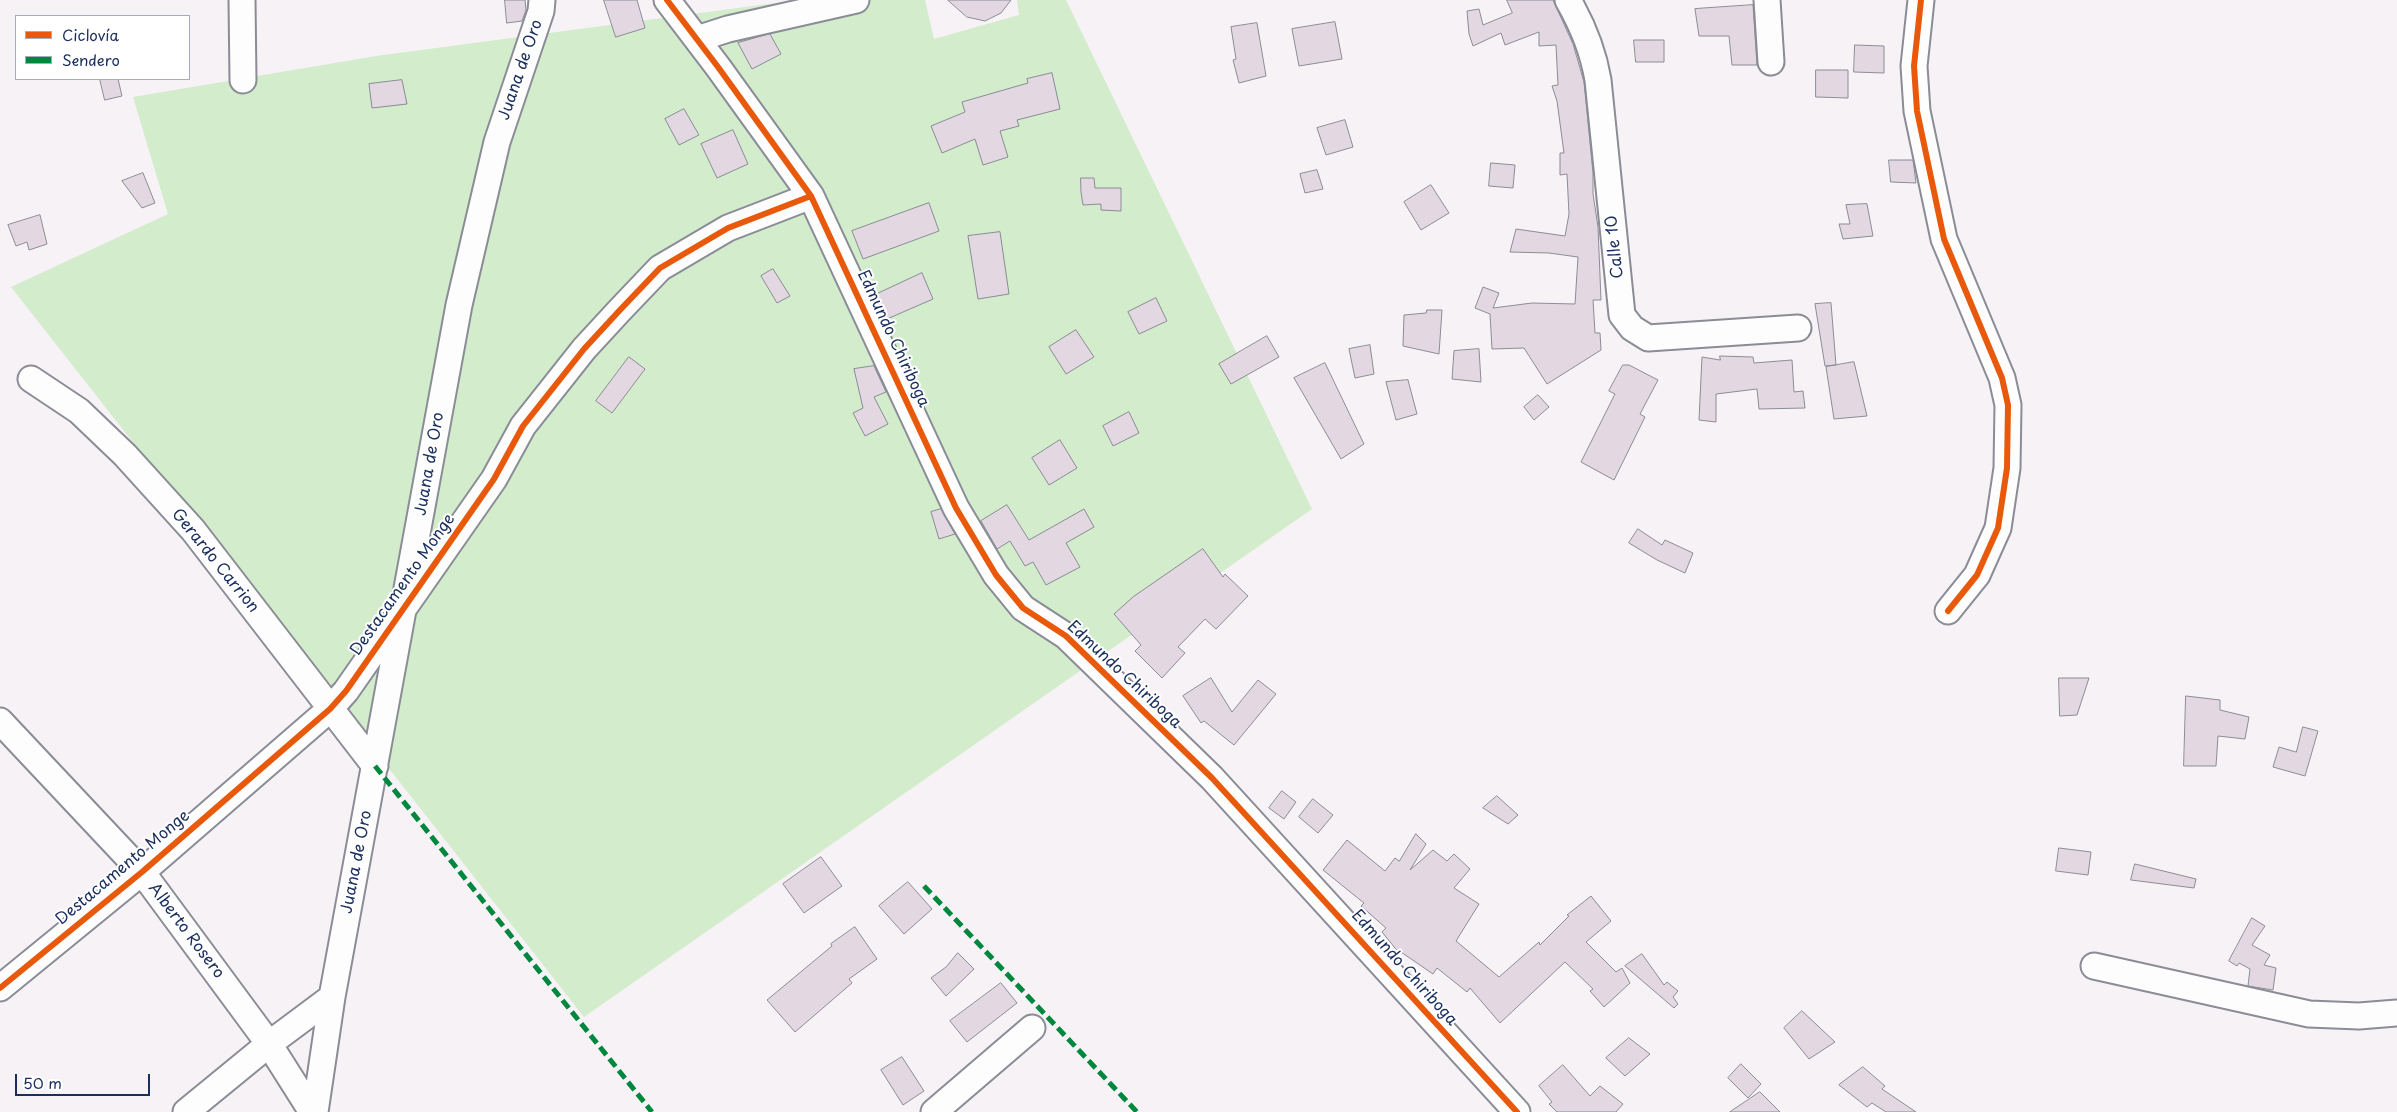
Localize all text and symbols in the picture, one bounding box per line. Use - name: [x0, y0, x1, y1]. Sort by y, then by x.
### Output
- legend: [15, 15, 190, 80]
- street label: Juana de Oro: [495, 17, 547, 123]
- text: Ciclovía: [62, 23, 119, 46]
- text: Sendero: [62, 48, 120, 71]
- street label: Calle 10: [1602, 215, 1628, 279]
- street label: Edmundo Chiriboga: [853, 267, 933, 411]
- street label: Juana de Oro: [411, 411, 449, 517]
- street label: Gerardo Carrion: [167, 505, 263, 617]
- street label: Destacamento Monge: [347, 510, 459, 660]
- street label: Edmundo Chiriboga: [1063, 617, 1185, 733]
- street label: Destacamento Monge: [52, 806, 194, 930]
- street label: Juana de Oro: [338, 809, 376, 915]
- street label: Alberto Rosero: [144, 880, 228, 982]
- street label: Edmundo Chiriboga: [1347, 906, 1461, 1030]
- scale bar: [18, 1064, 152, 1096]
- text: 50 m: [23, 1071, 62, 1094]

